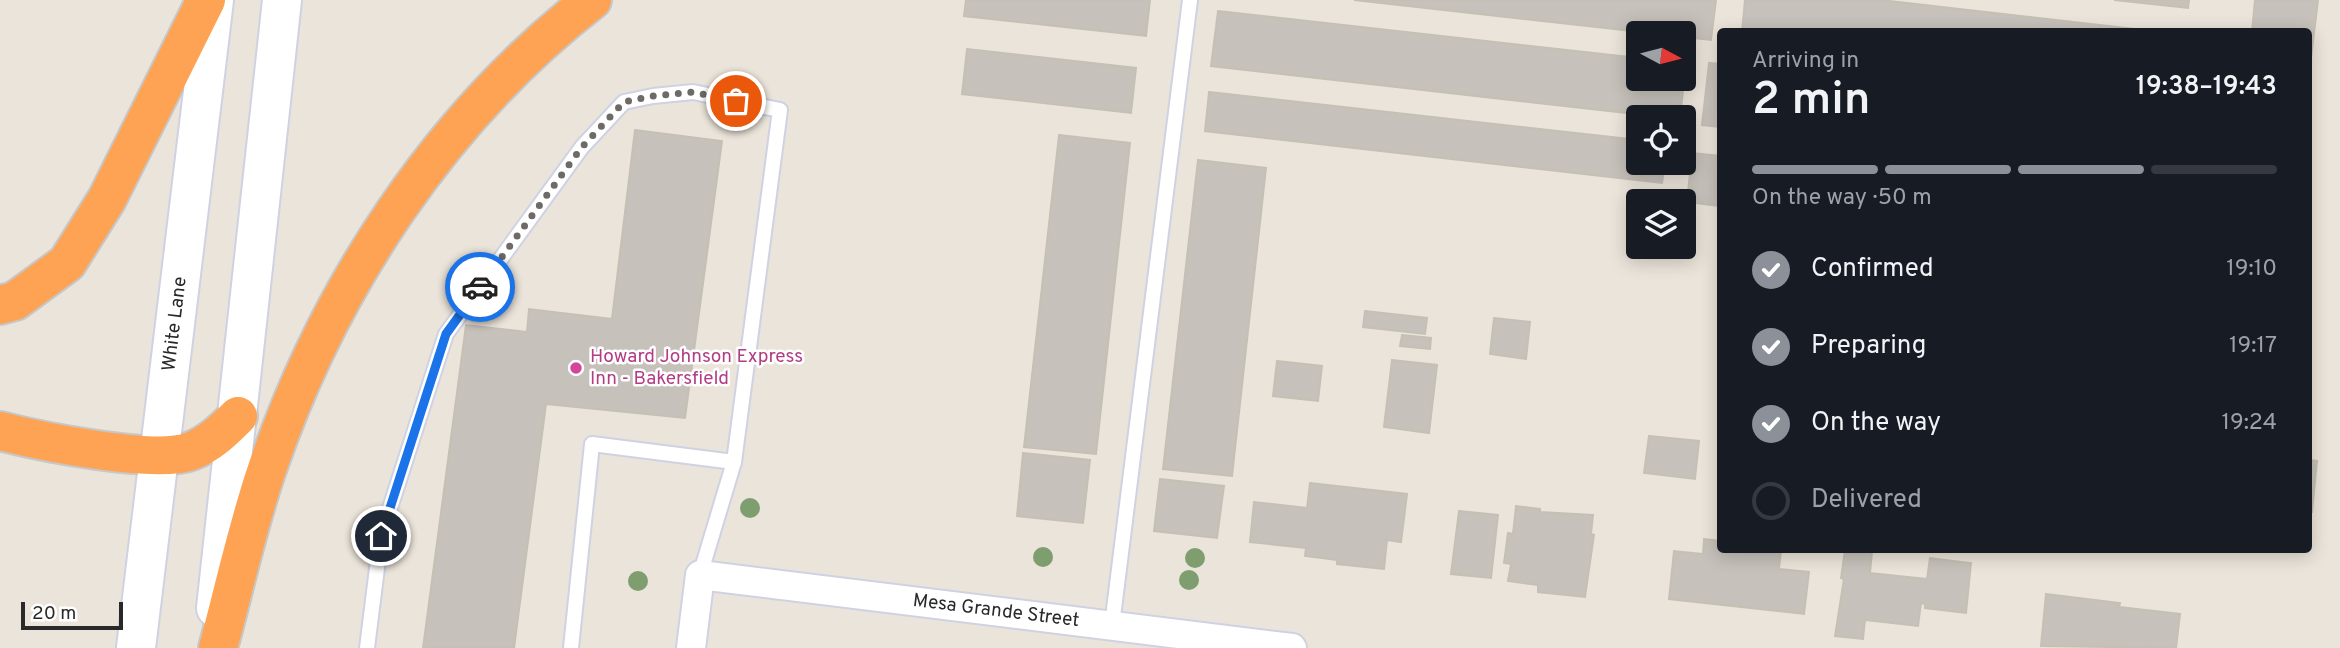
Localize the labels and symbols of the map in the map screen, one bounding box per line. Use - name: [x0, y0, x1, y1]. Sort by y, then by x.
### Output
- north arrow: [1626, 21, 1696, 91]
- pin: [706, 71, 766, 131]
- courier: [445, 252, 515, 322]
- street label: White Lane: [157, 275, 193, 373]
- place label: Howard Johnson Express Inn - Bakersfield: [590, 345, 803, 391]
- marker: Howard Johnson Express Inn - Bakersfield: [568, 360, 584, 376]
- pin: [351, 506, 411, 566]
- street label: Mesa Grande Street: [911, 589, 1081, 633]
- scale bar: [21, 599, 122, 631]

